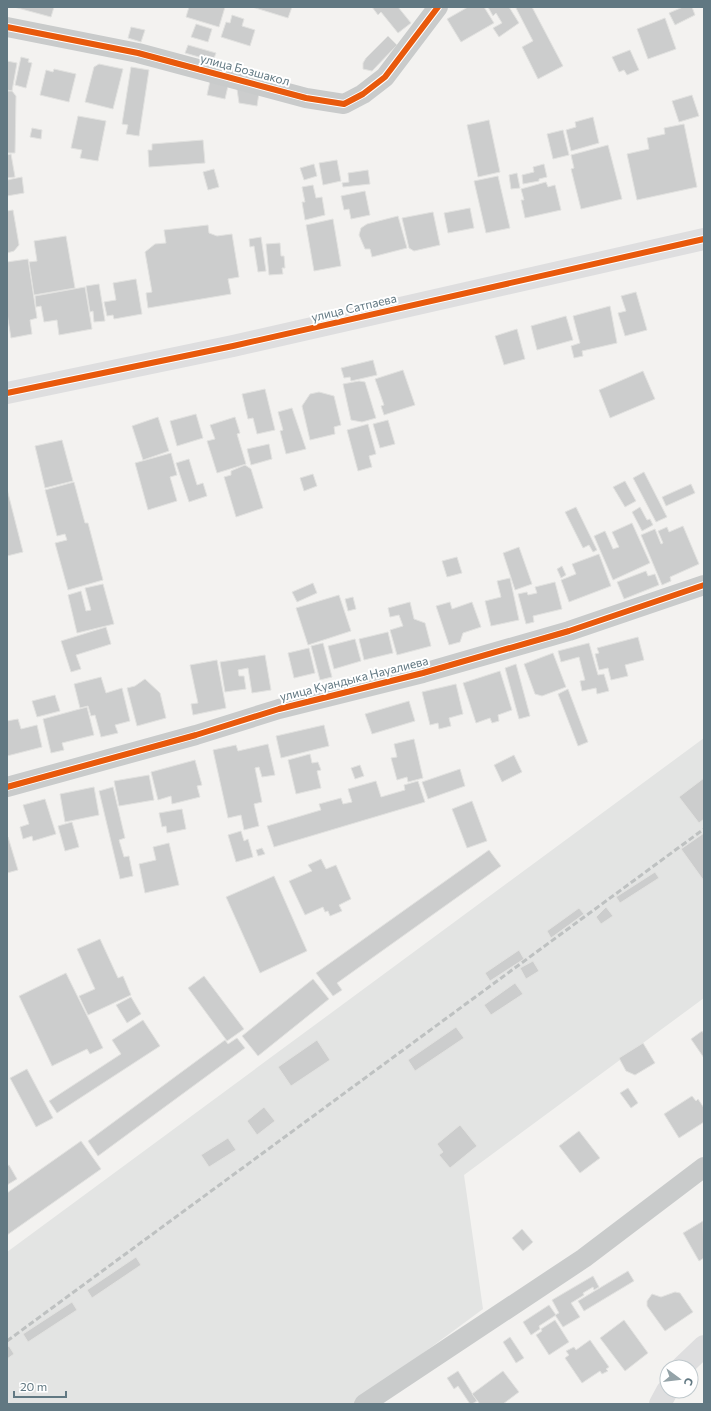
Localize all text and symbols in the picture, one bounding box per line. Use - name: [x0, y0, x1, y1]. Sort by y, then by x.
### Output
- street label: улица Бозшакол: [199, 50, 291, 88]
- street label: улица Сатпаева: [310, 290, 398, 324]
- street label: улица Куандыка Науалиева: [278, 653, 430, 703]
- north arrow: [659, 1359, 699, 1399]
- scale bar: [14, 1373, 66, 1399]
- text: С: [682, 1376, 696, 1387]
- text: 20 m: [20, 1379, 47, 1393]

